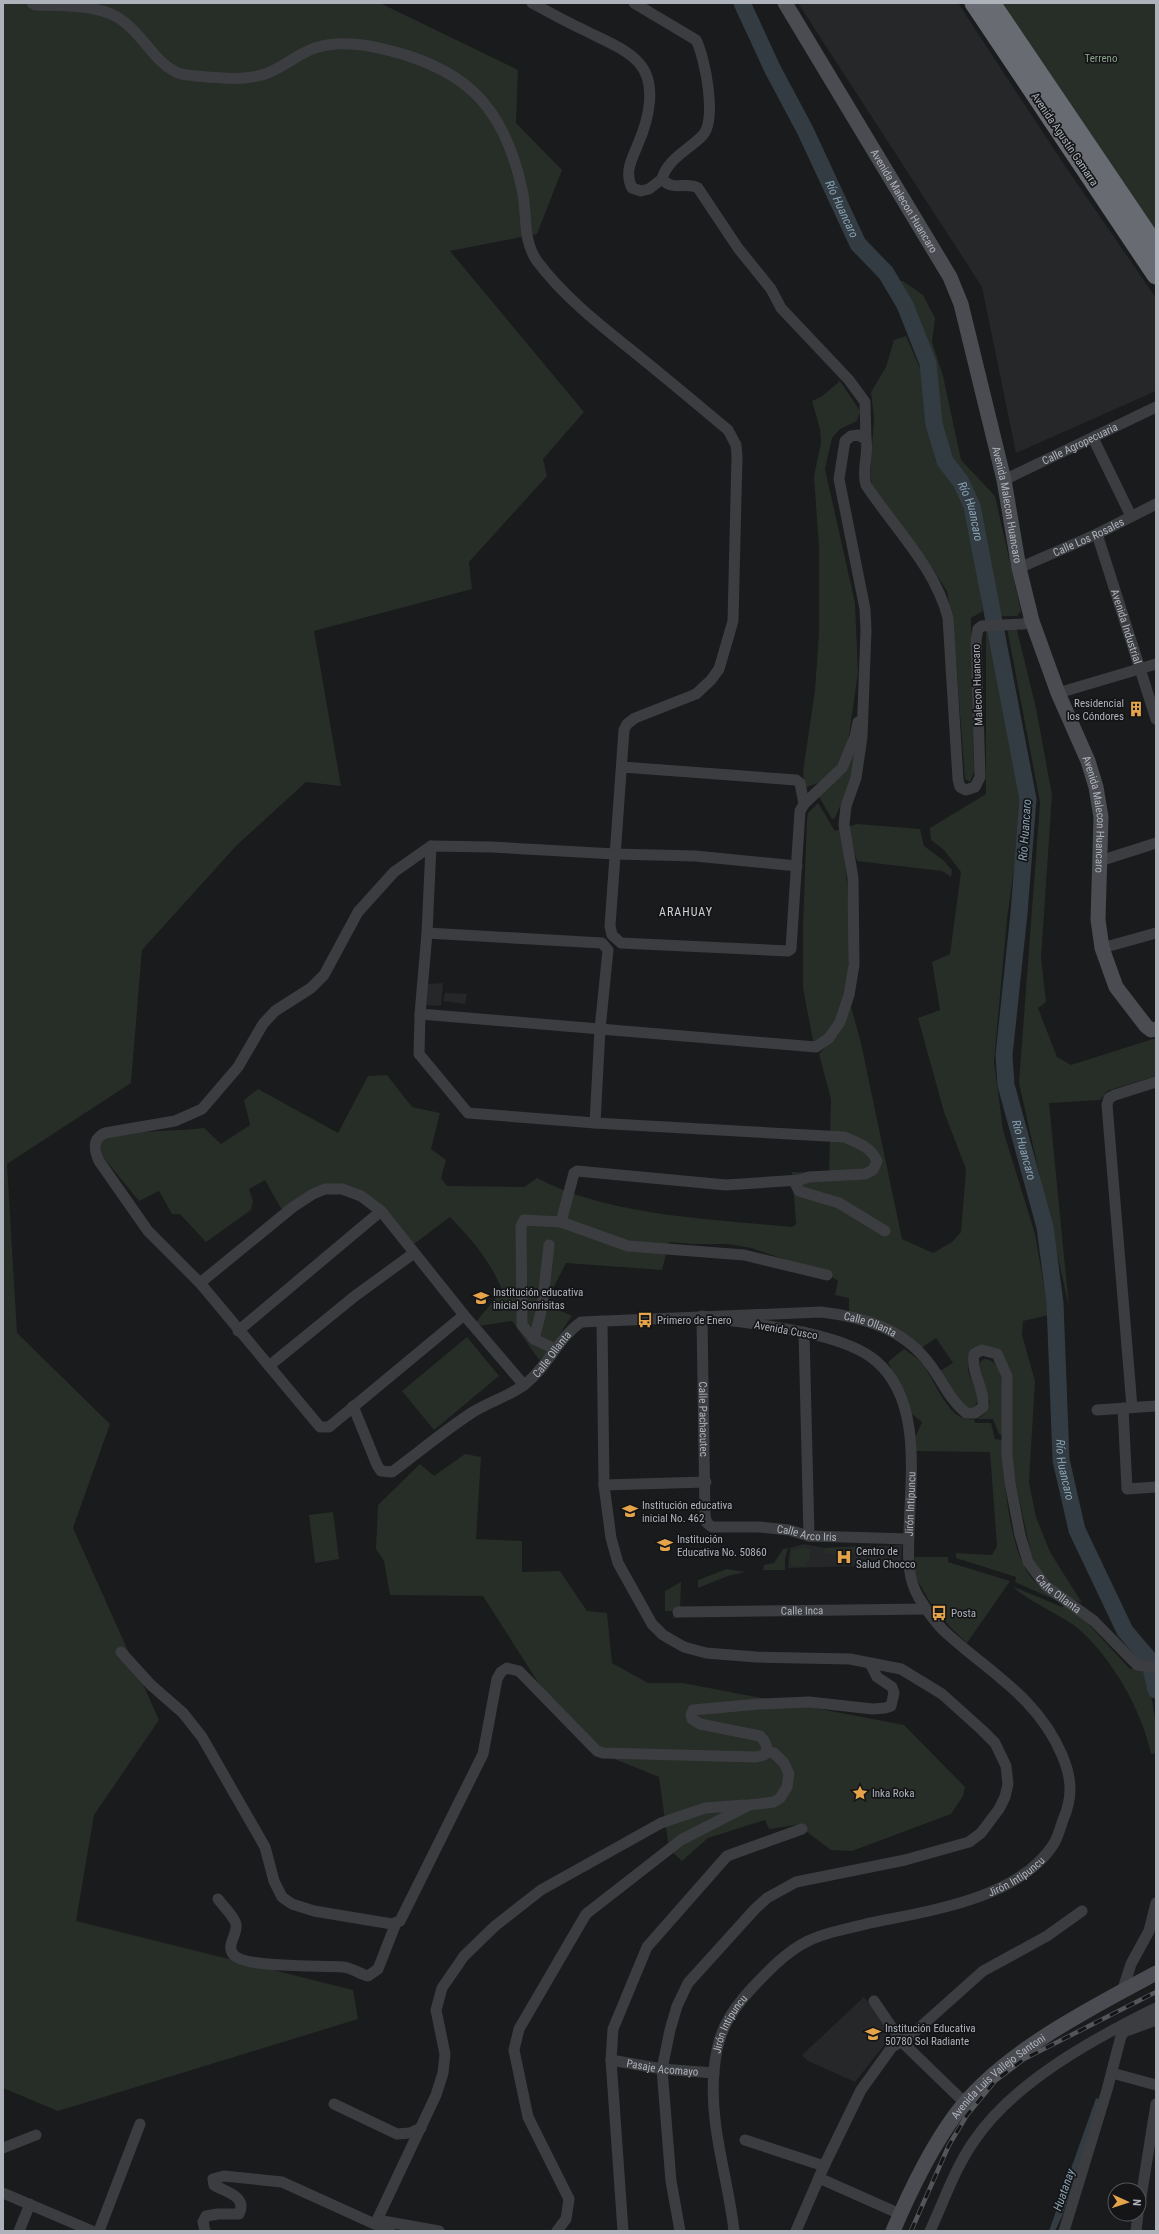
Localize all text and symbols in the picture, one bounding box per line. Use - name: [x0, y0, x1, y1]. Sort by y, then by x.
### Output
- park label: Terreno: [1085, 52, 1118, 65]
- street label: Avenida Agustín Gamarra: [1028, 90, 1101, 188]
- street label: Avenida Malecon Huancaro: [868, 147, 940, 256]
- water label: Río Huancaro: [822, 178, 861, 240]
- street label: Calle Agropecuaria: [1040, 420, 1120, 468]
- street label: Avenida Malecon Huancaro: [989, 445, 1024, 565]
- water label: Río Huancaro: [955, 479, 986, 543]
- street label: Calle Los Rosales: [1051, 515, 1126, 559]
- street label: Avenida Industrial: [1108, 587, 1144, 666]
- street label: Malecon Huancaro: [970, 644, 985, 726]
- place label: Residencial los Cóndores: [1067, 697, 1124, 723]
- building icon: Residencial los Cóndores: [1127, 700, 1145, 718]
- street label: Avenida Malecon Huancaro: [1079, 754, 1107, 873]
- water label: Río Huancaro: [1016, 799, 1034, 861]
- district label: ARAHUAY: [659, 905, 713, 919]
- water label: Río Huancaro: [1009, 1118, 1039, 1182]
- place label: Institución educativa inicial Sonrisitas: [493, 1286, 583, 1312]
- school or university icon: Institución educativa inicial Sonrisitas: [472, 1289, 490, 1307]
- street label: Calle Ollanta: [843, 1310, 899, 1340]
- bus stop icon: Primero de Enero: [636, 1311, 654, 1329]
- place label: Primero de Enero: [657, 1314, 732, 1327]
- street label: Avenida Cusco: [753, 1319, 819, 1343]
- street label: Calle Ollanta: [530, 1329, 574, 1381]
- street label: Calle Pachacutec: [696, 1381, 710, 1457]
- water label: Río Huancaro: [1053, 1439, 1077, 1502]
- street label: Jirón Intipuncu: [903, 1471, 918, 1537]
- place label: Institución educativa inicial No. 462: [642, 1499, 732, 1525]
- school or university icon: Institución educativa inicial No. 462: [621, 1502, 639, 1520]
- street label: Calle Arco Iris: [776, 1523, 837, 1544]
- place label: Institución Educativa No. 50860: [677, 1533, 767, 1559]
- school or university icon: Institución Educativa No. 50860: [656, 1536, 674, 1554]
- place label: Centro de Salud Chocco: [856, 1545, 916, 1571]
- hospital icon: Centro de Salud Chocco: [835, 1548, 853, 1566]
- street label: Calle Ollanta: [1033, 1572, 1084, 1616]
- street label: Calle Inca: [781, 1604, 823, 1618]
- bus stop icon: Posta: [930, 1604, 948, 1622]
- place label: Posta: [951, 1607, 976, 1620]
- place icon: Inka Roka: [851, 1784, 869, 1802]
- place label: Inka Roka: [872, 1787, 914, 1800]
- street label: Jirón Intipuncu: [986, 1854, 1048, 1900]
- street label: Jirón Intipuncu: [710, 1992, 750, 2055]
- place label: Institución Educativa 50780 Sol Radiante: [885, 2022, 976, 2048]
- school or university icon: Institución Educativa 50780 Sol Radiante: [864, 2025, 882, 2043]
- street label: Avenida Luis Vallejo Santoni: [949, 2032, 1048, 2122]
- street label: Pasaje Acomayo: [625, 2057, 699, 2079]
- water label: Huatanay: [1050, 2166, 1078, 2213]
- north arrow: [1107, 2182, 1147, 2222]
- text: N: [1130, 2199, 1143, 2206]

